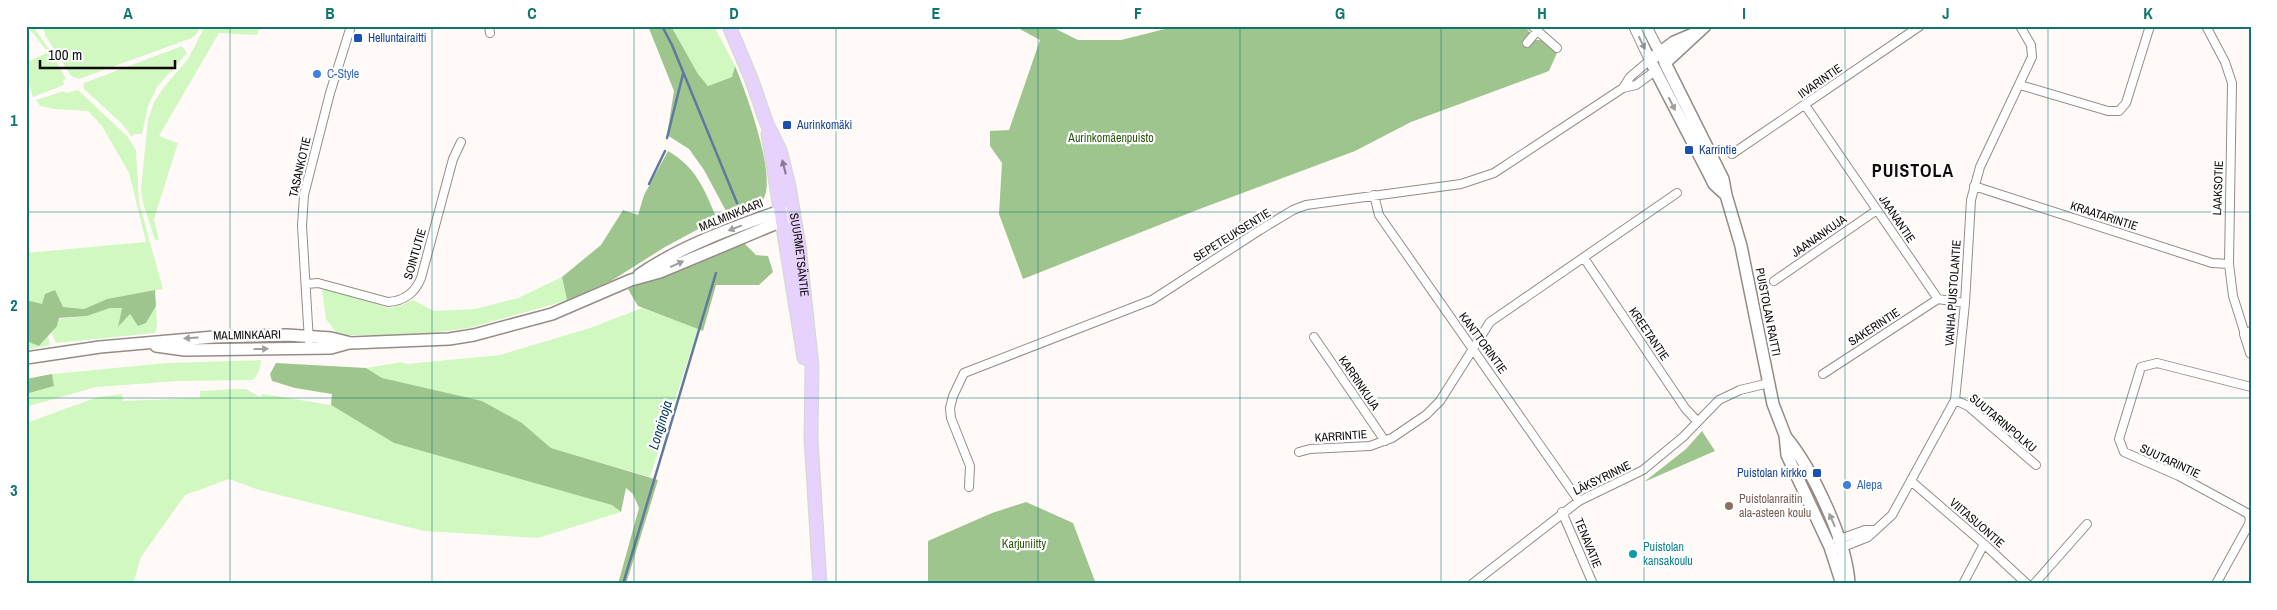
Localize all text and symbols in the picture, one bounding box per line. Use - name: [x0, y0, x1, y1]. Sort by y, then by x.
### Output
- text: A: [123, 2, 133, 24]
- text: B: [325, 2, 335, 24]
- text: C: [527, 2, 537, 24]
- text: D: [729, 2, 739, 24]
- text: E: [932, 2, 941, 24]
- text: F: [1134, 2, 1142, 24]
- text: G: [1335, 2, 1345, 24]
- text: H: [1537, 2, 1547, 24]
- text: I: [1742, 2, 1746, 24]
- text: J: [1942, 2, 1950, 24]
- text: K: [2143, 2, 2153, 24]
- place label: Helluntairaitti: [368, 30, 427, 46]
- marker: Helluntairaitti: [352, 32, 364, 44]
- one-way arrow: [1638, 36, 1646, 50]
- scale bar: [40, 38, 175, 70]
- text: 100 m: [48, 44, 82, 65]
- street label: IIVARINTIE: [1795, 60, 1845, 102]
- place label: C-Style: [327, 66, 359, 82]
- marker: C-Style: [311, 68, 323, 80]
- one-way arrow: [1668, 96, 1676, 111]
- text: 1: [10, 109, 18, 131]
- place label: Aurinkomäki: [796, 117, 852, 133]
- marker: Aurinkomäki: [781, 119, 793, 131]
- park label: Aurinkomäenpuisto: [1067, 130, 1154, 146]
- street label: TASANKOTIE: [285, 135, 315, 199]
- place label: Karrintie: [1699, 142, 1737, 158]
- marker: Karrintie: [1683, 144, 1695, 156]
- district label: PUISTOLA: [1872, 158, 1954, 183]
- one-way arrow: [780, 159, 788, 174]
- street label: LAAKSOTIE: [2209, 160, 2227, 216]
- street label: JAANANTIE: [1875, 192, 1919, 246]
- street label: MALMINKAARI: [697, 195, 765, 235]
- street label: KRAATARINTIE: [2068, 198, 2140, 234]
- street label: SEPETEUKSENTIE: [1190, 205, 1274, 265]
- street label: JAANANKUJA: [1788, 211, 1850, 261]
- street label: SUURMETSÄNTIE: [786, 212, 813, 298]
- one-way arrow: [728, 224, 742, 232]
- street label: SOINTUTIE: [400, 227, 430, 281]
- street label: VANHA PUISTOLANTIE: [1941, 239, 1965, 347]
- one-way arrow: [670, 260, 684, 268]
- street label: PUISTOLAN RAITTI: [1752, 267, 1784, 357]
- text: 2: [10, 294, 18, 316]
- street label: KREETANTIE: [1625, 304, 1673, 364]
- street label: SAKERINTIE: [1845, 304, 1903, 350]
- street label: KANTTORINTIE: [1455, 309, 1511, 377]
- street label: MALMINKAARI: [213, 326, 281, 344]
- one-way arrow: [182, 334, 198, 342]
- one-way arrow: [254, 344, 270, 352]
- street label: KARRINKUJA: [1335, 353, 1383, 414]
- street label: SUUTARINPOLKU: [1966, 390, 2040, 456]
- water label: Longinoja: [644, 398, 676, 452]
- street label: KARRINTIE: [1314, 426, 1368, 446]
- street label: SUUTARINTIE: [2137, 440, 2203, 482]
- street label: LÄKSYRINNE: [1570, 457, 1634, 499]
- place label: Puistolan kirkko: [1737, 465, 1807, 481]
- marker: Puistolan kirkko: [1811, 467, 1823, 479]
- place label: Alepa: [1856, 477, 1883, 493]
- text: 3: [10, 479, 18, 501]
- marker: Alepa: [1841, 479, 1853, 491]
- place label: Puistolanraitin ala-asteen koulu: [1739, 491, 1811, 521]
- street label: VIITASUONTIE: [1946, 495, 2008, 551]
- marker: Puistolanraitin ala-asteen koulu: [1723, 500, 1735, 512]
- one-way arrow: [1827, 513, 1835, 527]
- street label: TENAVATIE: [1571, 516, 1605, 570]
- park label: Karjuniitty: [1002, 536, 1046, 552]
- place label: Puistolan kansakoulu: [1643, 539, 1693, 569]
- marker: Puistolan kansakoulu: [1627, 548, 1639, 560]

